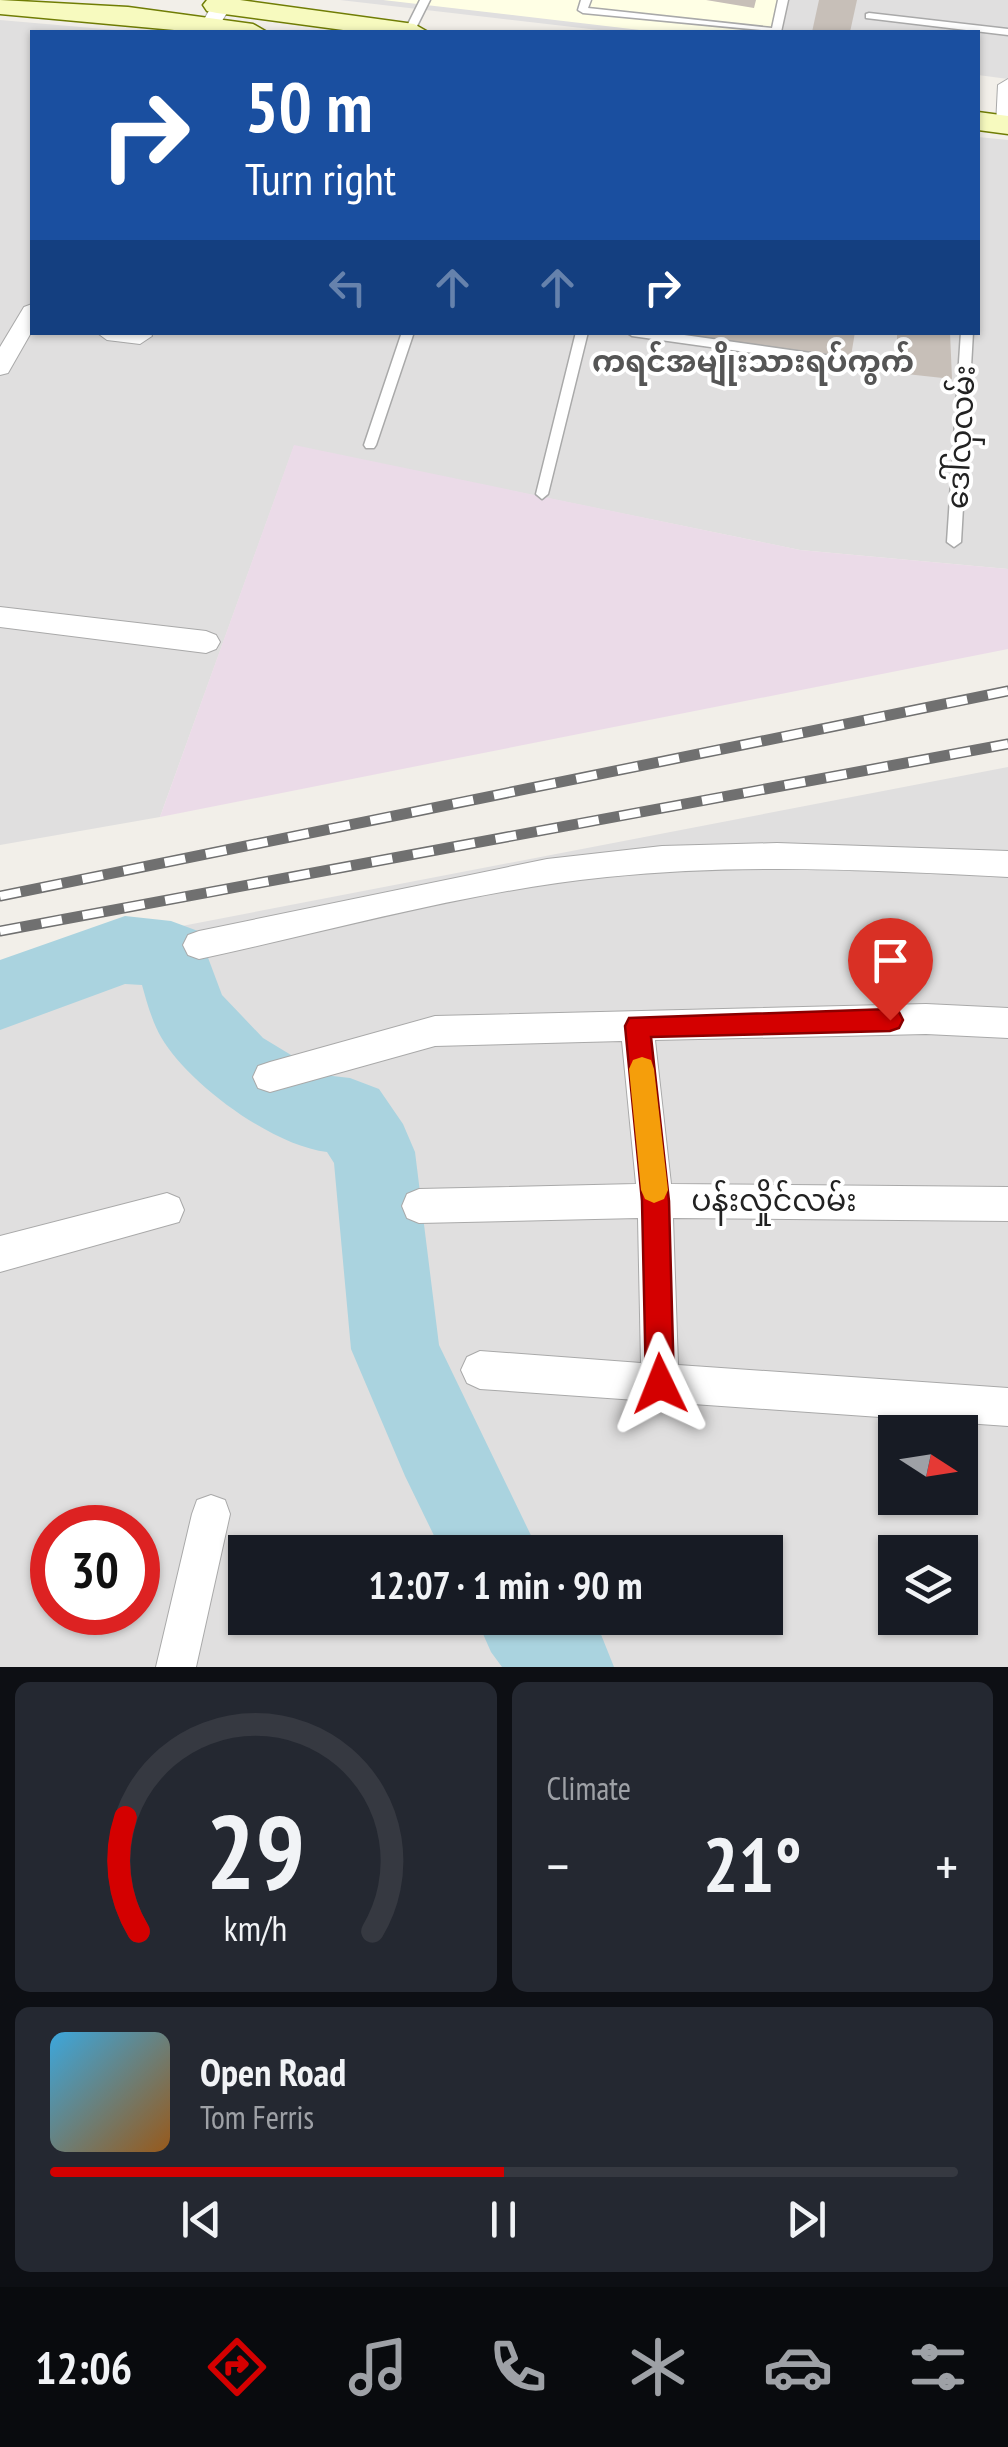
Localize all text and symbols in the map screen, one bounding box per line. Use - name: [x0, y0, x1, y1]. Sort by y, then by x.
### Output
- text: 50 m: [245, 61, 373, 151]
- icon: right: [80, 70, 210, 200]
- text: Turn right: [245, 149, 396, 207]
- icon: left: [320, 260, 375, 315]
- icon: ahead: [425, 260, 480, 315]
- icon: ahead: [530, 260, 585, 315]
- icon: right: [635, 260, 690, 315]
- district label: ကရင်အမျိုးသားရပ်ကွက်: [592, 341, 914, 387]
- street label: ဒေါ်လှလမ်း: [935, 364, 990, 510]
- pin: [848, 918, 933, 1021]
- icon: arrive: [863, 933, 918, 988]
- street label: ပန်းလှိုင်လမ်း: [691, 1179, 857, 1226]
- position arrow: [608, 1332, 712, 1436]
- north arrow: [878, 1415, 978, 1515]
- map controls: [878, 1415, 978, 1635]
- speed limit sign: 30: [30, 1505, 160, 1635]
- button: layers: [878, 1535, 978, 1635]
- text: 12:07 · 1 min · 90 m: [369, 1560, 642, 1609]
- text: Climate: [547, 1767, 631, 1809]
- text: 29: [206, 1783, 305, 1918]
- text: 21°: [703, 1816, 802, 1913]
- text: −: [547, 1830, 569, 1901]
- text: +: [935, 1830, 958, 1901]
- text: km/h: [224, 1905, 287, 1951]
- text: Open Road: [200, 2047, 346, 2096]
- text: Tom Ferris: [200, 2096, 314, 2138]
- icon: previous: [174, 2192, 229, 2247]
- icon: pause: [476, 2192, 531, 2247]
- icon: next: [779, 2192, 834, 2247]
- icon: directions: [202, 2332, 272, 2402]
- icon: music: [343, 2332, 413, 2402]
- icon: phone: [483, 2332, 553, 2402]
- icon: climate: [623, 2332, 693, 2402]
- icon: car: [763, 2332, 833, 2402]
- icon: filters: [903, 2332, 973, 2402]
- text: 12:06: [35, 2338, 132, 2396]

